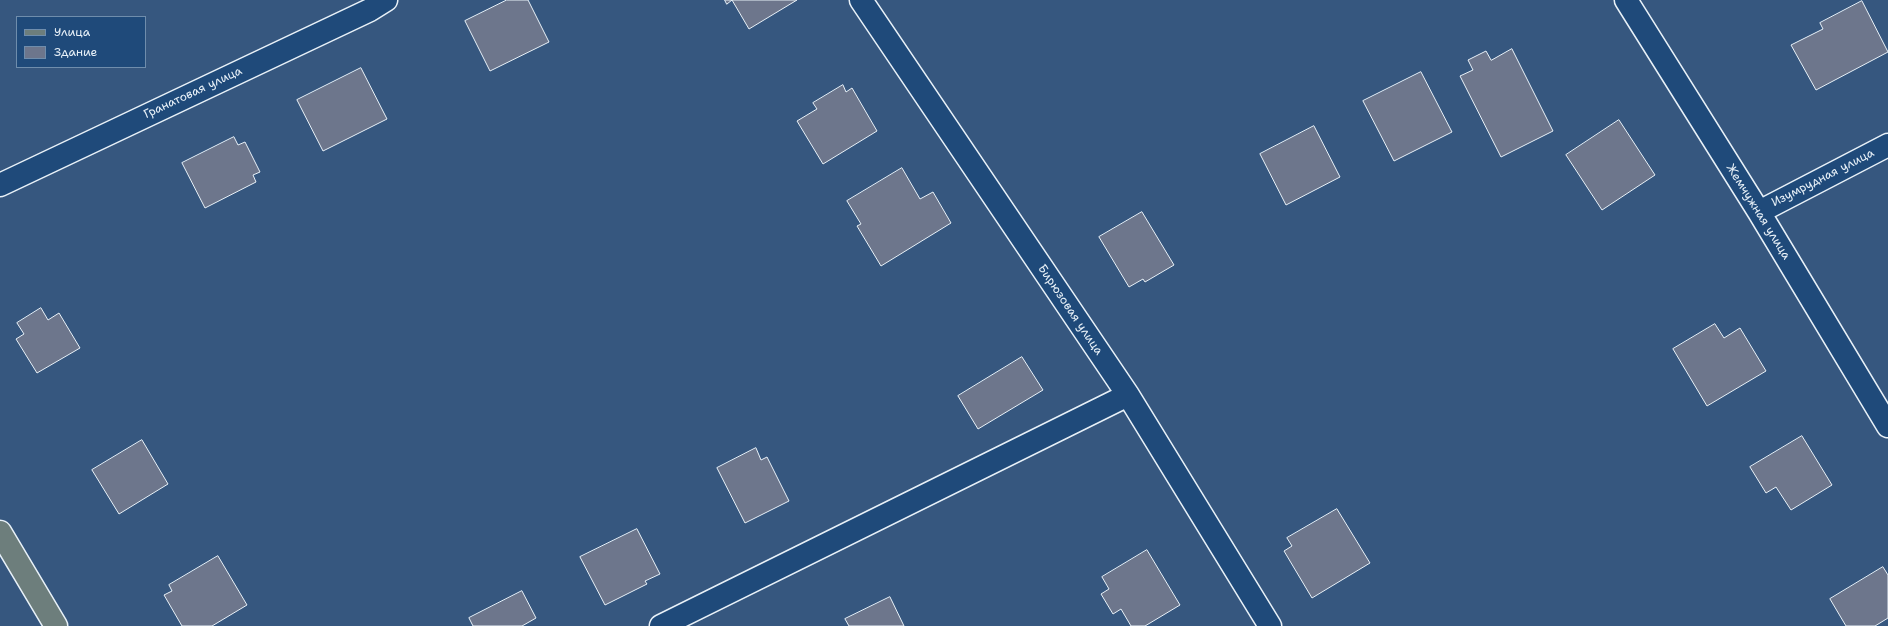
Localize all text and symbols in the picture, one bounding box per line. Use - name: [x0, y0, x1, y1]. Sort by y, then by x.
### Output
- legend: [16, 16, 146, 68]
- text: Улица: [54, 24, 90, 40]
- text: Здание: [54, 44, 97, 60]
- street label: Гранатовая улица: [142, 64, 244, 122]
- street label: Изумрудная улица: [1769, 146, 1877, 210]
- street label: Жемчужная улица: [1723, 162, 1793, 262]
- street label: Бирюзовая улица: [1034, 262, 1106, 358]

